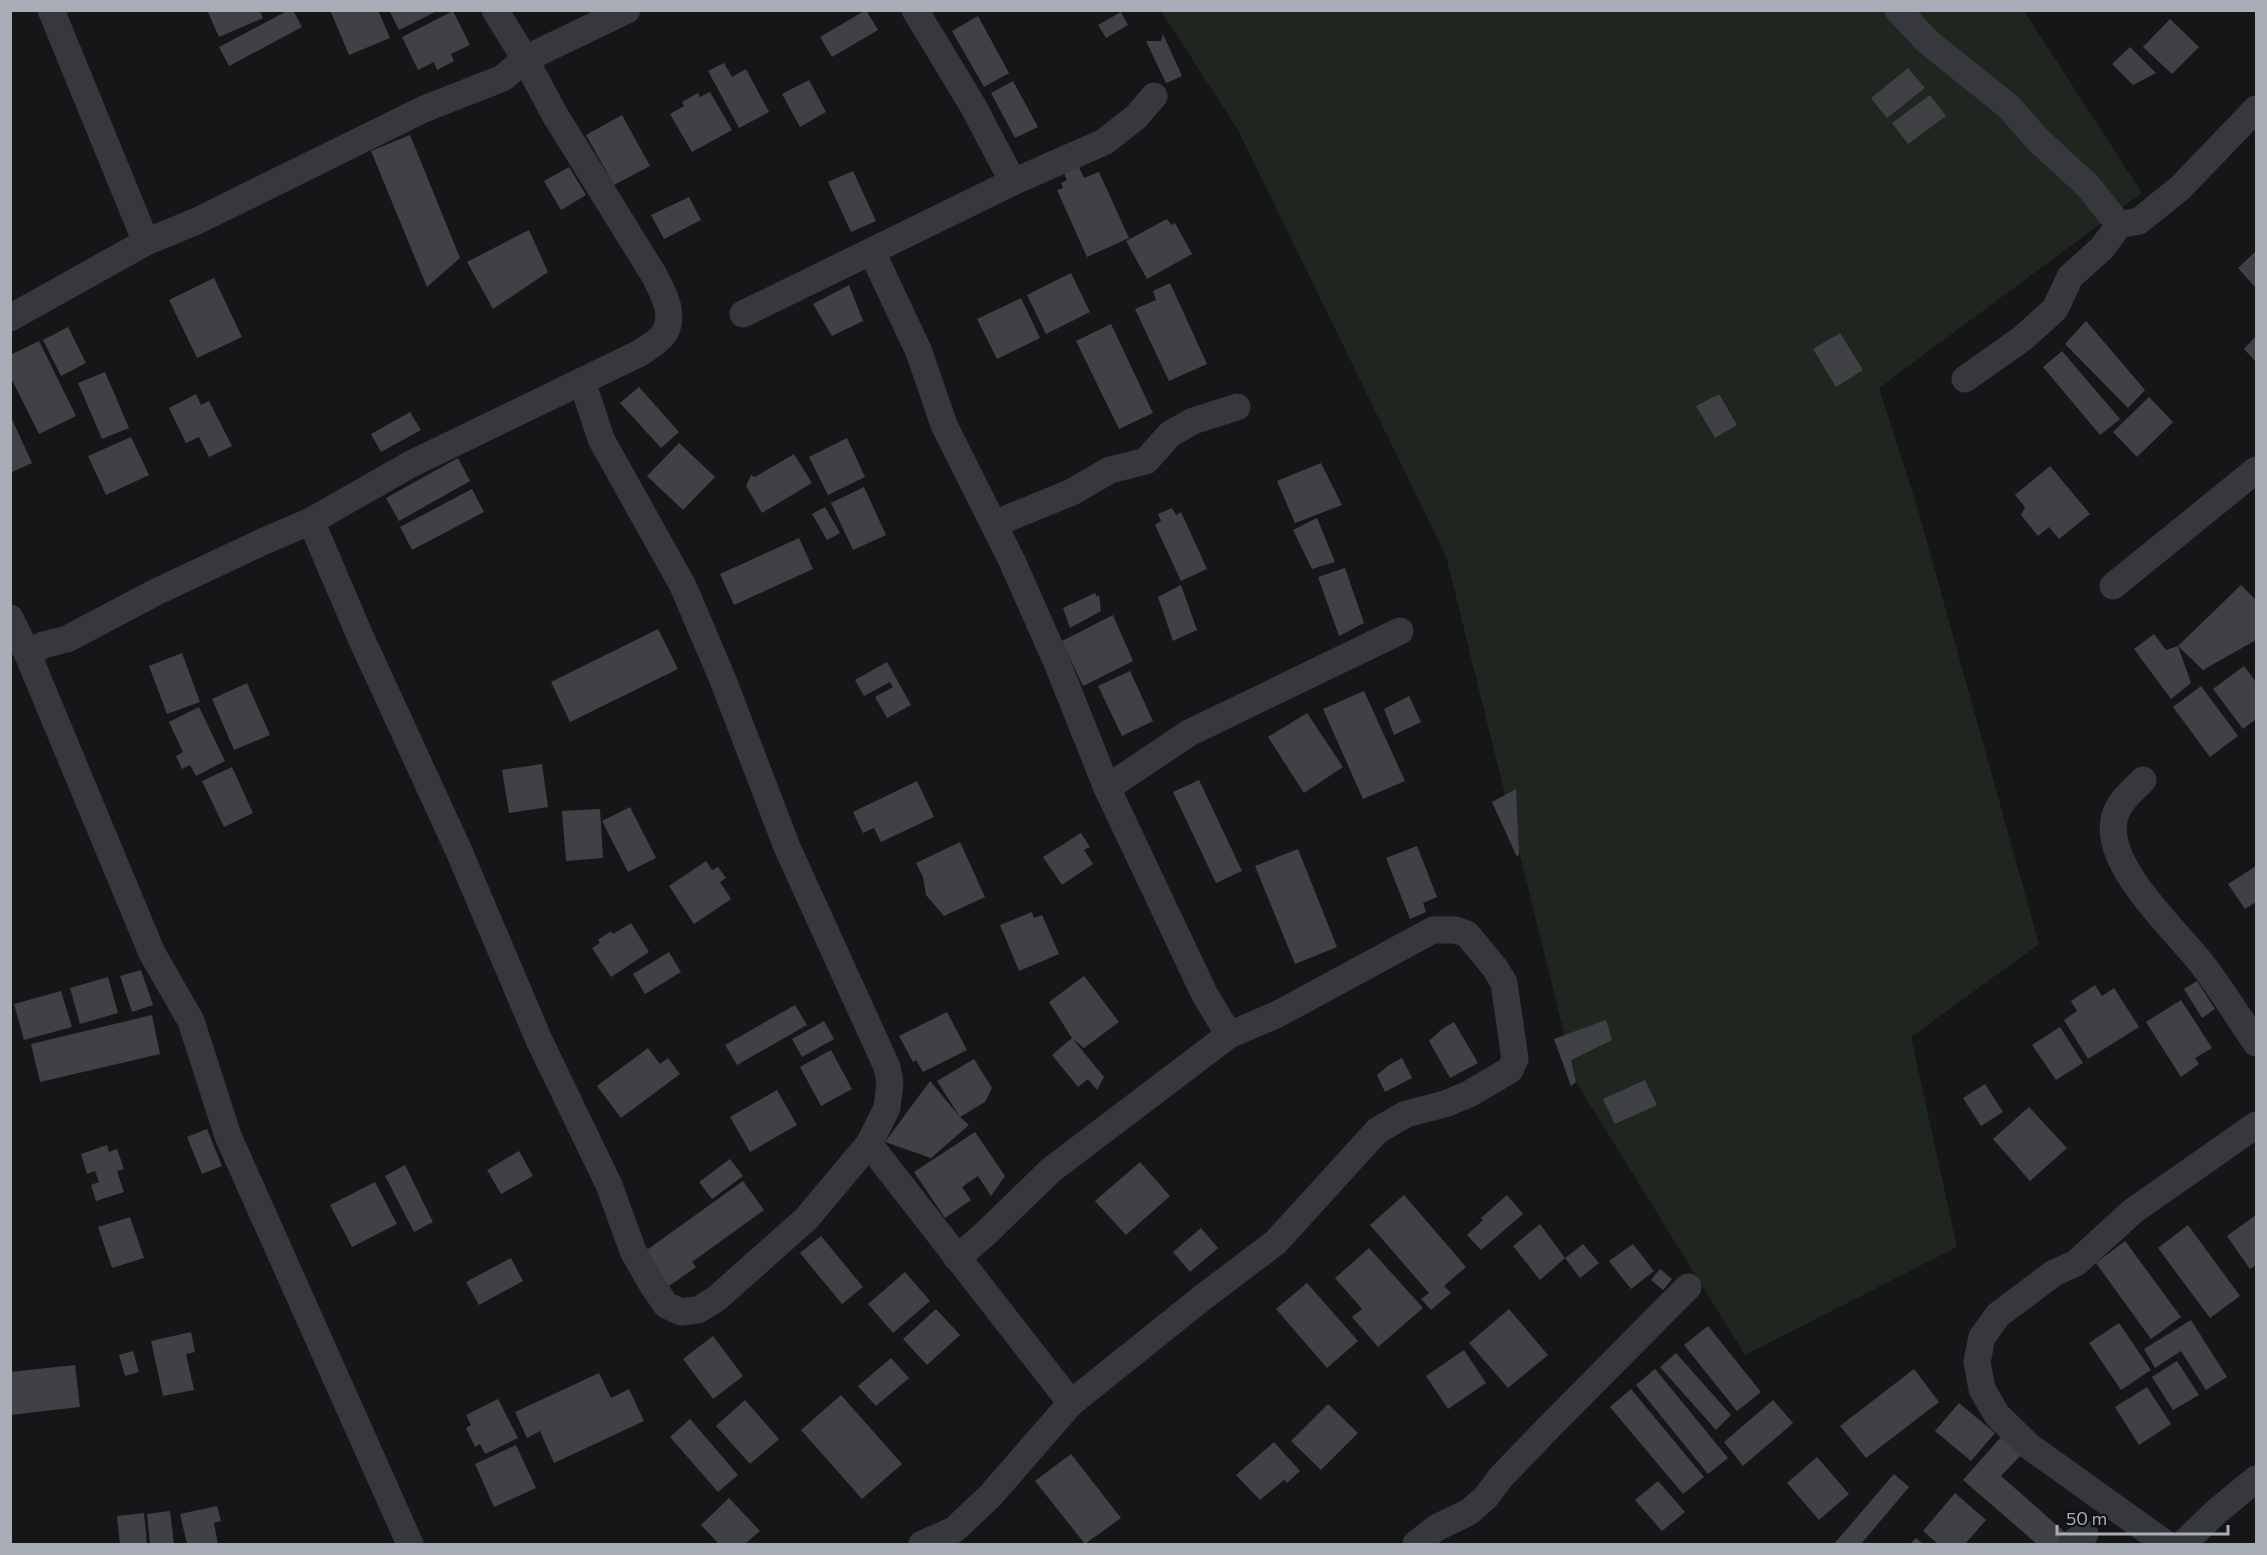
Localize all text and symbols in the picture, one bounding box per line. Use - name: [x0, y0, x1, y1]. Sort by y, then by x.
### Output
- scale bar: [2057, 1498, 2228, 1536]
- text: 50 m: [2066, 1507, 2107, 1529]

